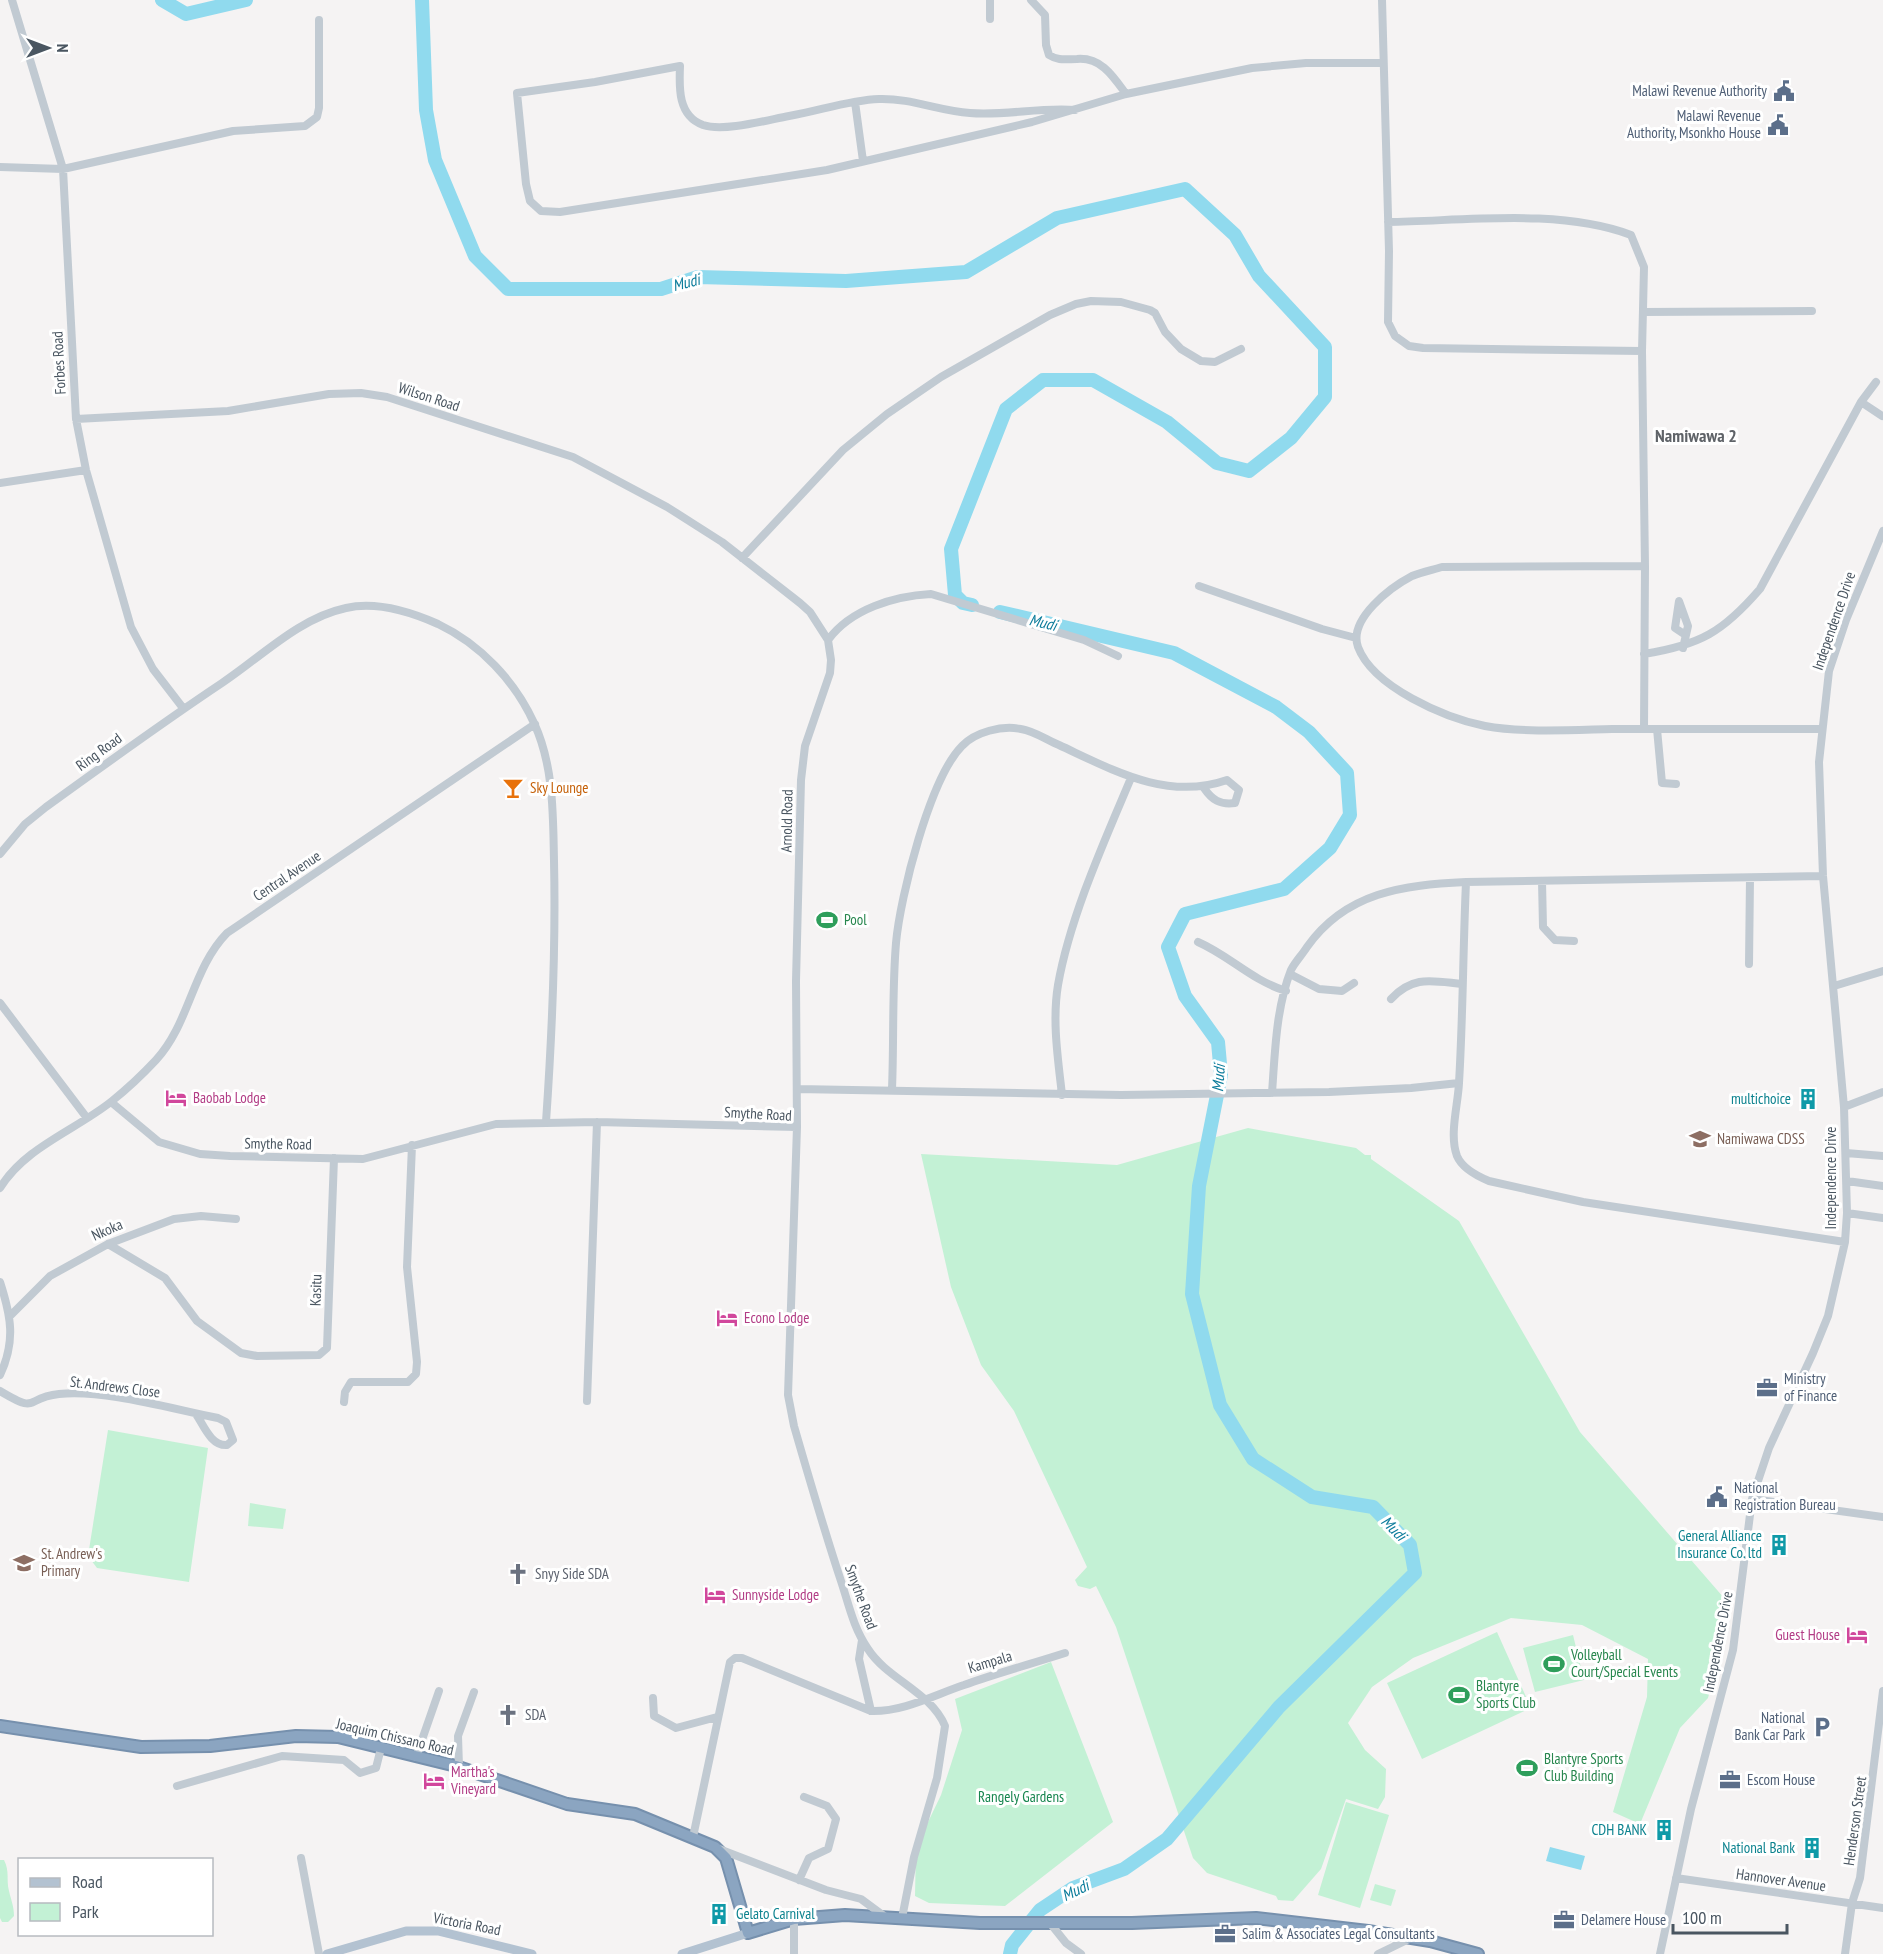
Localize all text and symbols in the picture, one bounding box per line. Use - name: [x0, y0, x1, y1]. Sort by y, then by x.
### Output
- north arrow: [18, 18, 78, 78]
- text: N: [53, 44, 73, 52]
- public building icon: Malawi Revenue Authority: [1772, 79, 1796, 103]
- place label: Malawi Revenue Authority: [1632, 81, 1767, 100]
- place label: Malawi Revenue Authority, Msonkho House: [1627, 106, 1761, 142]
- public building icon: Malawi Revenue Authority, Msonkho House: [1766, 113, 1790, 137]
- water label: Mudi: [670, 268, 704, 295]
- street label: Forbes Road: [47, 331, 70, 395]
- street label: Wilson Road: [396, 378, 462, 415]
- district label: Namiwawa 2: [1655, 424, 1737, 447]
- street label: Independence Drive: [1808, 569, 1859, 673]
- water label: Mudi: [1027, 609, 1061, 635]
- street label: Ring Road: [72, 729, 125, 775]
- bar icon: Sky Lounge: [501, 776, 525, 800]
- place label: Sky Lounge: [530, 778, 588, 797]
- street label: Arnold Road: [776, 789, 797, 853]
- street label: Central Avenue: [249, 846, 324, 905]
- sports icon: Pool: [815, 908, 839, 932]
- place label: Pool: [844, 910, 867, 929]
- water label: Mudi: [1207, 1061, 1229, 1092]
- hotel icon: Baobab Lodge: [164, 1086, 188, 1110]
- building icon: multichoice: [1796, 1087, 1820, 1111]
- place label: Baobab Lodge: [193, 1088, 266, 1107]
- place label: multichoice: [1731, 1089, 1791, 1108]
- street label: Smythe Road: [724, 1102, 792, 1125]
- street label: Independence Drive: [1821, 1126, 1840, 1230]
- school or university icon: Namiwawa CDSS: [1688, 1127, 1712, 1151]
- place label: Namiwawa CDSS: [1717, 1129, 1805, 1148]
- street label: Smythe Road: [244, 1133, 312, 1154]
- street label: Nkoka: [88, 1214, 125, 1245]
- street label: Kasitu: [305, 1274, 326, 1306]
- hotel icon: Econo Lodge: [715, 1306, 739, 1330]
- place label: Econo Lodge: [744, 1308, 809, 1327]
- place label: Ministry of Finance: [1784, 1369, 1837, 1405]
- street label: St. Andrews Close: [69, 1372, 161, 1401]
- office icon: Ministry of Finance: [1755, 1376, 1779, 1400]
- place label: National Registration Bureau: [1734, 1478, 1836, 1514]
- public building icon: National Registration Bureau: [1705, 1485, 1729, 1509]
- water label: Mudi: [1377, 1511, 1413, 1547]
- place label: General Alliance Insurance Co. ltd: [1677, 1526, 1762, 1562]
- building icon: General Alliance Insurance Co. ltd: [1767, 1533, 1791, 1557]
- place label: St. Andrew's Primary: [41, 1544, 102, 1580]
- school or university icon: St. Andrew's Primary: [12, 1551, 36, 1575]
- church icon: Snyy Side SDA: [506, 1562, 530, 1586]
- street label: Smythe Road: [841, 1562, 882, 1632]
- place label: Snyy Side SDA: [535, 1564, 610, 1583]
- hotel icon: Sunnyside Lodge: [703, 1583, 727, 1607]
- place label: Sunnyside Lodge: [732, 1585, 819, 1604]
- street label: Independence Drive: [1698, 1589, 1737, 1694]
- hotel icon: Guest House: [1845, 1623, 1869, 1647]
- place label: Guest House: [1775, 1625, 1840, 1644]
- place label: Volleyball Court/Special Events: [1570, 1645, 1678, 1681]
- street label: Kampala: [966, 1646, 1014, 1677]
- sports icon: Volleyball Court/Special Events: [1542, 1652, 1566, 1676]
- place label: Blantyre Sports Club: [1476, 1676, 1536, 1712]
- sports icon: Blantyre Sports Club: [1447, 1683, 1471, 1707]
- church icon: SDA: [496, 1703, 520, 1727]
- place label: SDA: [525, 1705, 547, 1724]
- place label: National Bank Car Park: [1734, 1708, 1805, 1744]
- street label: Joaquim Chissano Road: [334, 1714, 456, 1759]
- parking icon: National Bank Car Park: [1810, 1715, 1834, 1739]
- place label: Blantyre Sports Club Building: [1544, 1749, 1623, 1785]
- sports icon: Blantyre Sports Club Building: [1515, 1756, 1539, 1780]
- place label: Martha's Vineyard: [450, 1762, 496, 1798]
- office icon: Escom House: [1718, 1768, 1742, 1792]
- hotel icon: Martha's Vineyard: [422, 1769, 446, 1793]
- place label: Escom House: [1747, 1770, 1815, 1789]
- street label: Henderson Street: [1839, 1775, 1870, 1867]
- park label: Rangely Gardens: [978, 1787, 1064, 1806]
- building icon: CDH BANK: [1652, 1818, 1676, 1842]
- place label: CDH BANK: [1591, 1820, 1648, 1839]
- building icon: National Bank: [1800, 1836, 1824, 1860]
- place label: National Bank: [1722, 1838, 1795, 1857]
- legend: [18, 1858, 213, 1936]
- street label: Hannover Avenue: [1735, 1864, 1827, 1895]
- text: Road: [72, 1870, 103, 1893]
- water label: Mudi: [1058, 1874, 1094, 1905]
- scale bar: [1673, 1897, 1787, 1935]
- text: Park: [72, 1900, 99, 1923]
- building icon: Gelato Carnival: [707, 1902, 731, 1926]
- place label: Gelato Carnival: [736, 1904, 815, 1923]
- text: 100 m: [1682, 1906, 1722, 1929]
- street label: Victoria Road: [431, 1907, 502, 1939]
- office icon: Delamere House: [1552, 1908, 1576, 1932]
- place label: Delamere House: [1581, 1910, 1666, 1929]
- office icon: Salim & Associates Legal Consultants: [1213, 1922, 1237, 1946]
- place label: Salim & Associates Legal Consultants: [1242, 1924, 1435, 1943]

